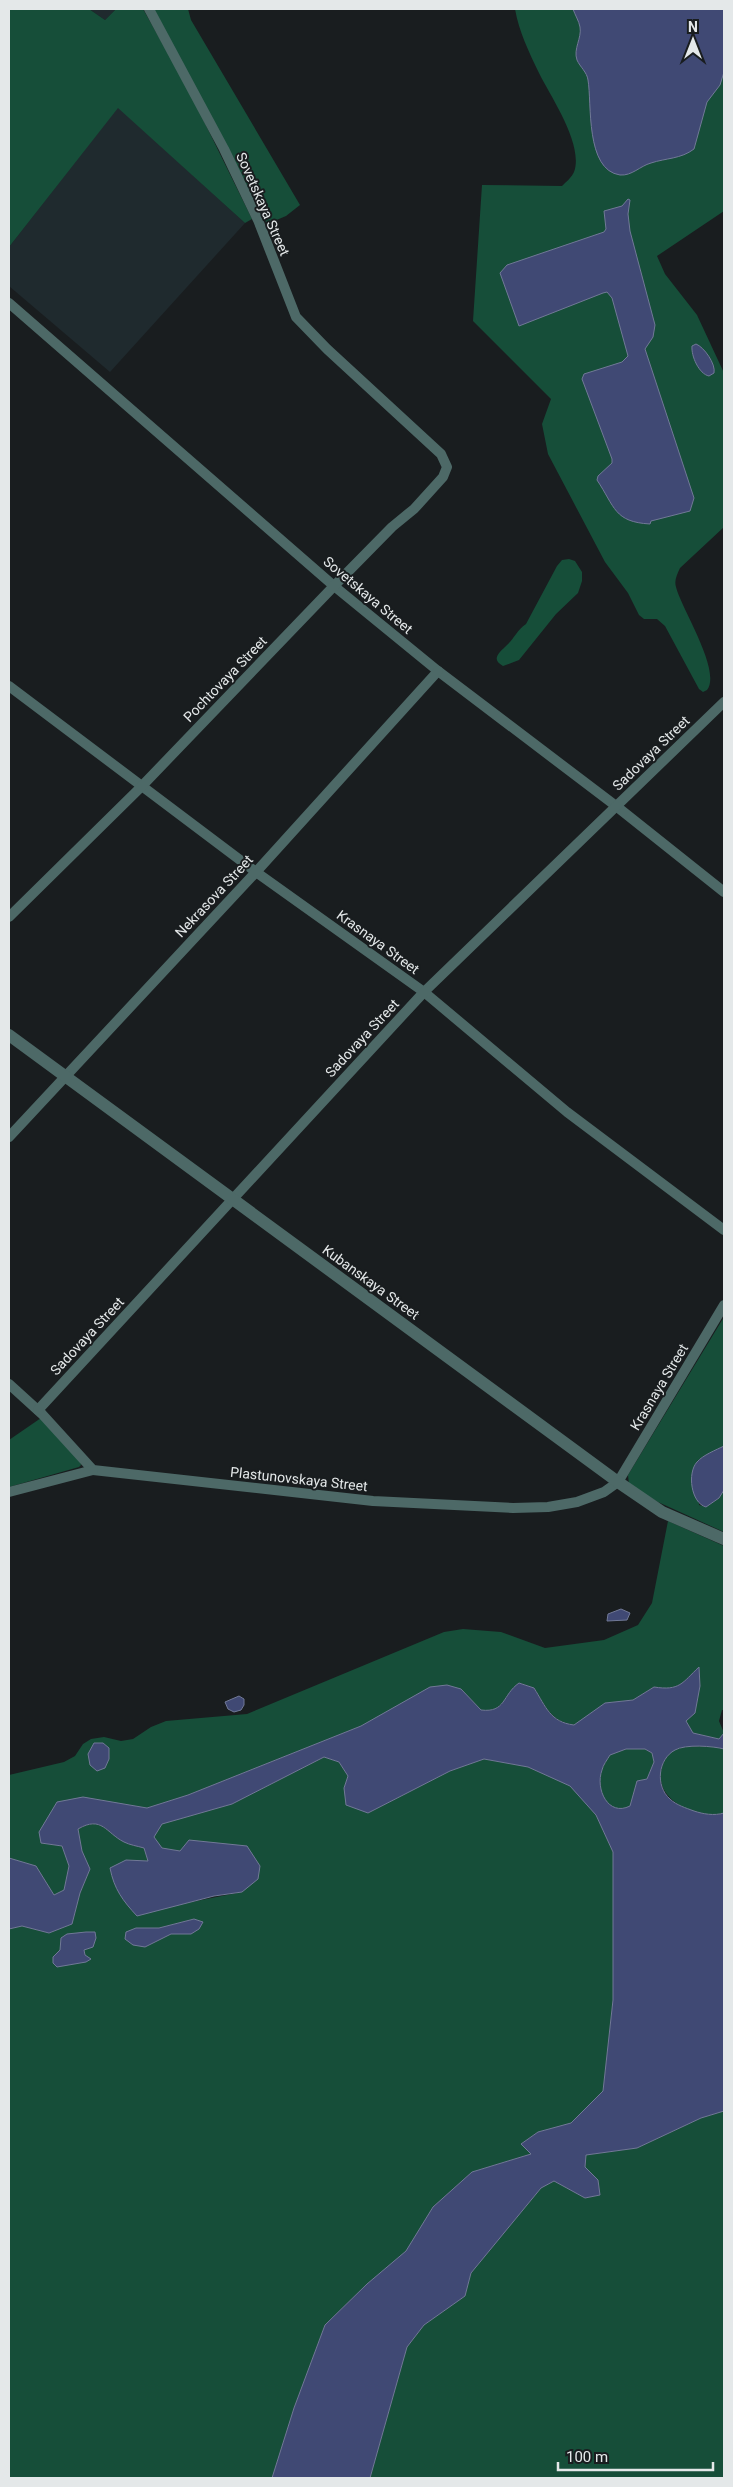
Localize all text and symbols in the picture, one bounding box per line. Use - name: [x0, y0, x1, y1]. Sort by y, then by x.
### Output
- north arrow: [668, 15, 718, 65]
- text: N: [688, 19, 698, 35]
- street label: Sovetskaya Street: [233, 150, 293, 258]
- street label: Sovetskaya Street: [320, 553, 416, 637]
- street label: Pochtovaya Street: [180, 633, 270, 725]
- street label: Sadovaya Street: [609, 712, 693, 794]
- street label: Nekrasova Street: [172, 851, 256, 940]
- street label: Krasnaya Street: [334, 907, 423, 977]
- street label: Sadovaya Street: [322, 996, 402, 1080]
- street label: Kubanskaya Street: [319, 1241, 423, 1323]
- street label: Sadovaya Street: [47, 1294, 127, 1378]
- street label: Krasnaya Street: [627, 1341, 691, 1433]
- street label: Plastunovskaya Street: [229, 1464, 369, 1494]
- scale bar: [558, 2440, 713, 2472]
- text: 100 m: [566, 2448, 608, 2466]

